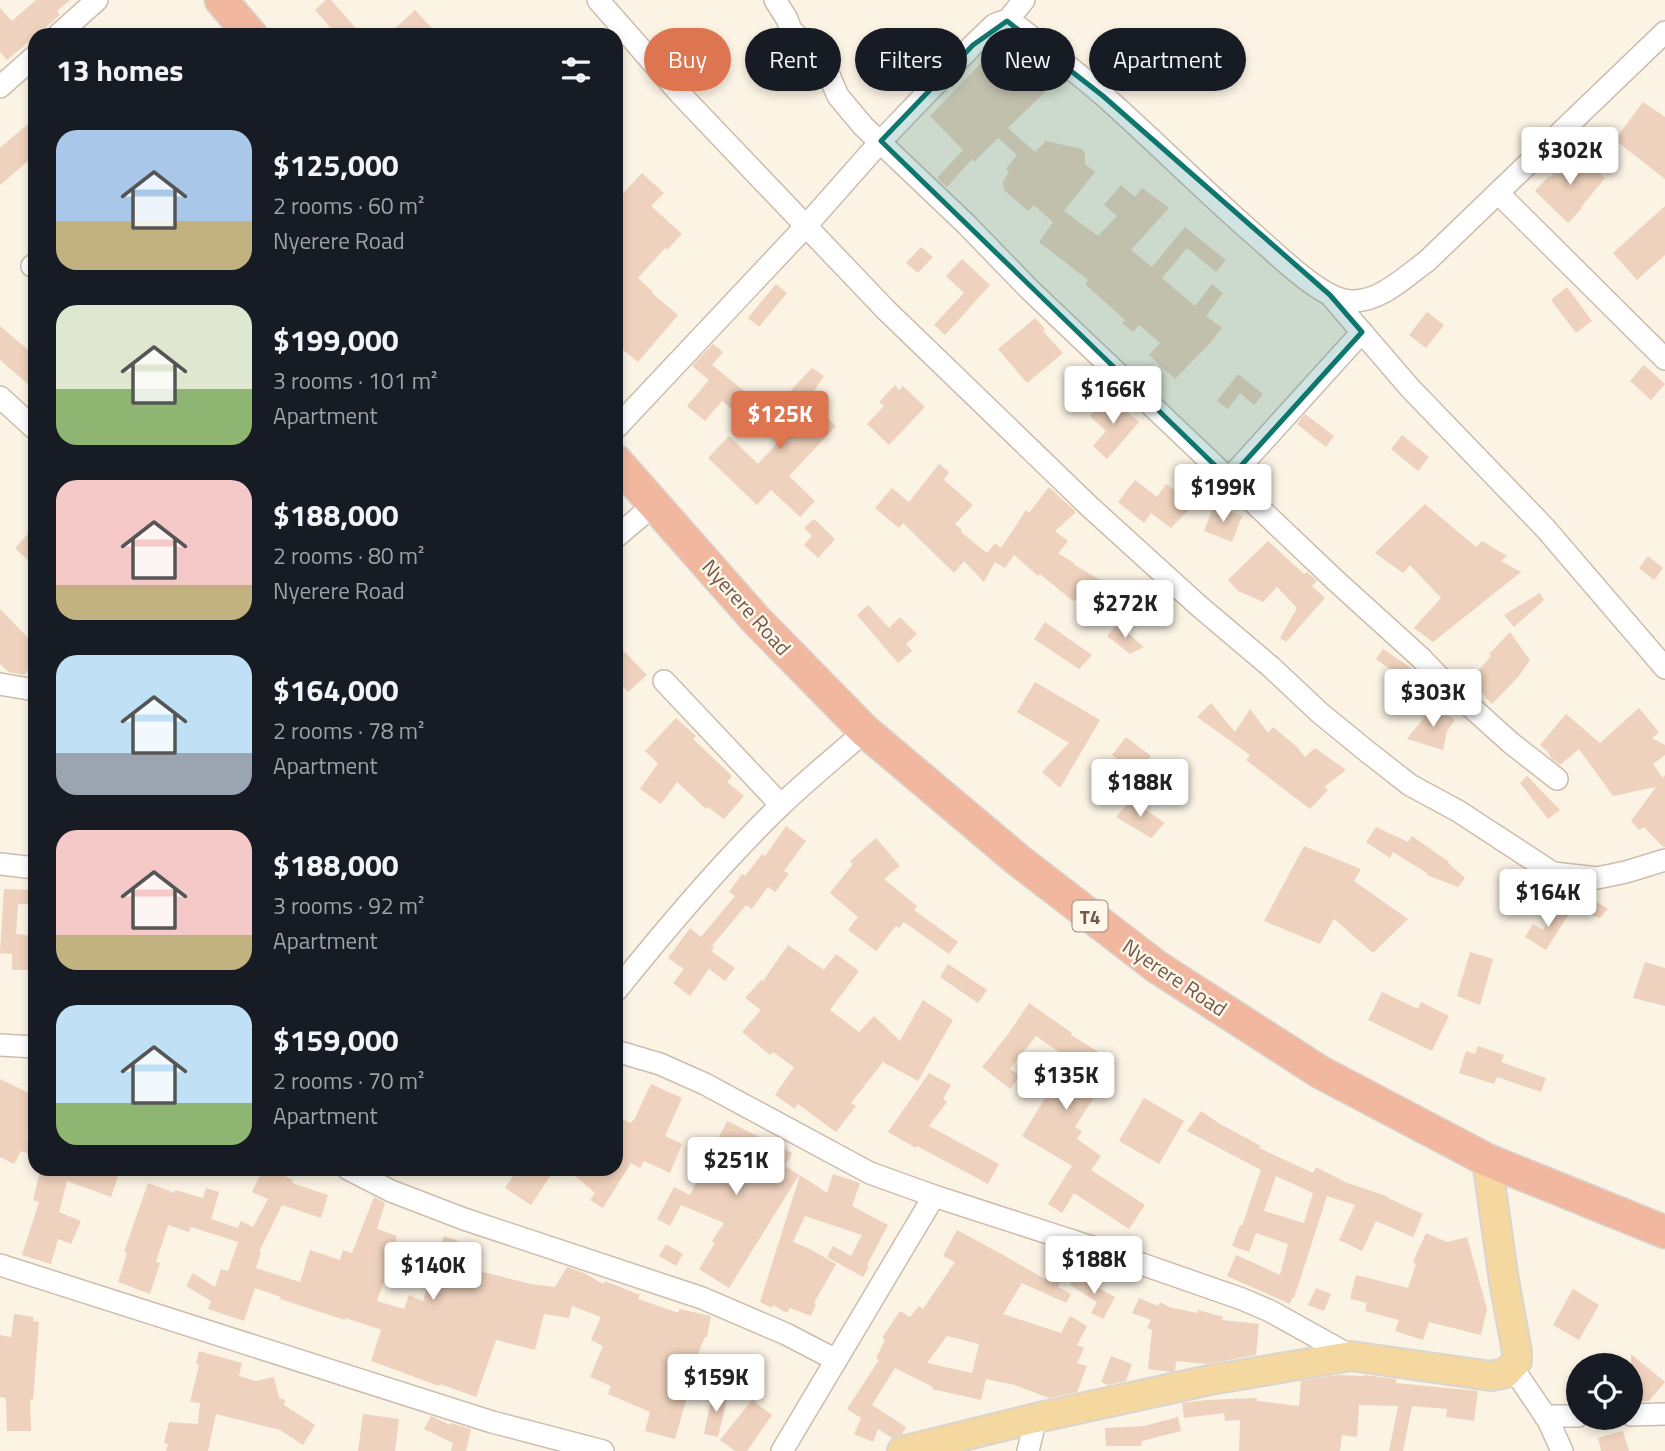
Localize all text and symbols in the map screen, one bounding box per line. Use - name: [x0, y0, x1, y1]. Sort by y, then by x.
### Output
- chip: Buy: [644, 28, 731, 91]
- chip: Rent: [745, 28, 841, 91]
- chip: Filters: [855, 28, 967, 91]
- chip: New: [981, 28, 1075, 91]
- chip: Apartment: [1089, 28, 1246, 91]
- text: 13 homes: [56, 47, 183, 93]
- icon: filters: [557, 51, 595, 89]
- pin: $302K: [1521, 128, 1619, 187]
- text: $302K: [1537, 132, 1603, 167]
- text: $125,000: [273, 142, 399, 188]
- icon: home: [112, 158, 196, 242]
- text: 2 rooms · 60 m²: [273, 188, 424, 223]
- text: Nyerere Road: [273, 223, 405, 258]
- text: $199,000: [273, 317, 399, 363]
- icon: home: [112, 333, 196, 417]
- text: 3 rooms · 101 m²: [273, 363, 437, 398]
- pin: $166K: [1064, 366, 1162, 426]
- text: $166K: [1080, 371, 1146, 406]
- pin: $125K: [731, 392, 829, 451]
- text: $125K: [747, 396, 813, 431]
- text: Apartment: [273, 398, 378, 433]
- pin: $199K: [1174, 464, 1272, 524]
- text: $199K: [1190, 469, 1256, 504]
- text: $188,000: [273, 492, 399, 538]
- icon: home: [112, 508, 196, 592]
- text: 2 rooms · 80 m²: [273, 538, 424, 573]
- street label: Nyerere Road: [695, 552, 799, 662]
- text: Nyerere Road: [273, 573, 405, 608]
- pin: $272K: [1076, 580, 1174, 640]
- text: $272K: [1092, 585, 1158, 620]
- text: $164,000: [273, 667, 399, 713]
- pin: $303K: [1384, 670, 1482, 729]
- text: $303K: [1400, 674, 1466, 709]
- icon: home: [112, 683, 196, 767]
- text: 2 rooms · 78 m²: [273, 713, 424, 748]
- text: Apartment: [273, 748, 378, 783]
- pin: $188K: [1091, 760, 1189, 819]
- text: $188K: [1107, 764, 1173, 799]
- text: $188,000: [273, 842, 399, 888]
- icon: home: [112, 858, 196, 942]
- pin: $164K: [1499, 870, 1597, 929]
- text: $164K: [1515, 874, 1581, 909]
- text: 3 rooms · 92 m²: [273, 888, 424, 923]
- road number: T4: [1072, 900, 1108, 932]
- text: Apartment: [273, 923, 378, 958]
- street label: Nyerere Road: [1116, 930, 1234, 1024]
- text: $159,000: [273, 1017, 399, 1063]
- icon: home: [112, 1033, 196, 1117]
- pin: $135K: [1017, 1052, 1115, 1112]
- text: $135K: [1033, 1057, 1099, 1092]
- text: 2 rooms · 70 m²: [273, 1063, 424, 1098]
- text: Apartment: [273, 1098, 378, 1133]
- pin: $251K: [687, 1138, 785, 1197]
- text: $251K: [703, 1142, 769, 1177]
- pin: $188K: [1045, 1236, 1143, 1296]
- text: $188K: [1061, 1241, 1127, 1276]
- pin: $140K: [384, 1242, 482, 1302]
- text: $140K: [400, 1247, 466, 1282]
- map controls: [1566, 1353, 1643, 1430]
- button: locate: [1566, 1353, 1643, 1430]
- pin: $159K: [667, 1354, 765, 1414]
- text: $159K: [683, 1359, 749, 1394]

